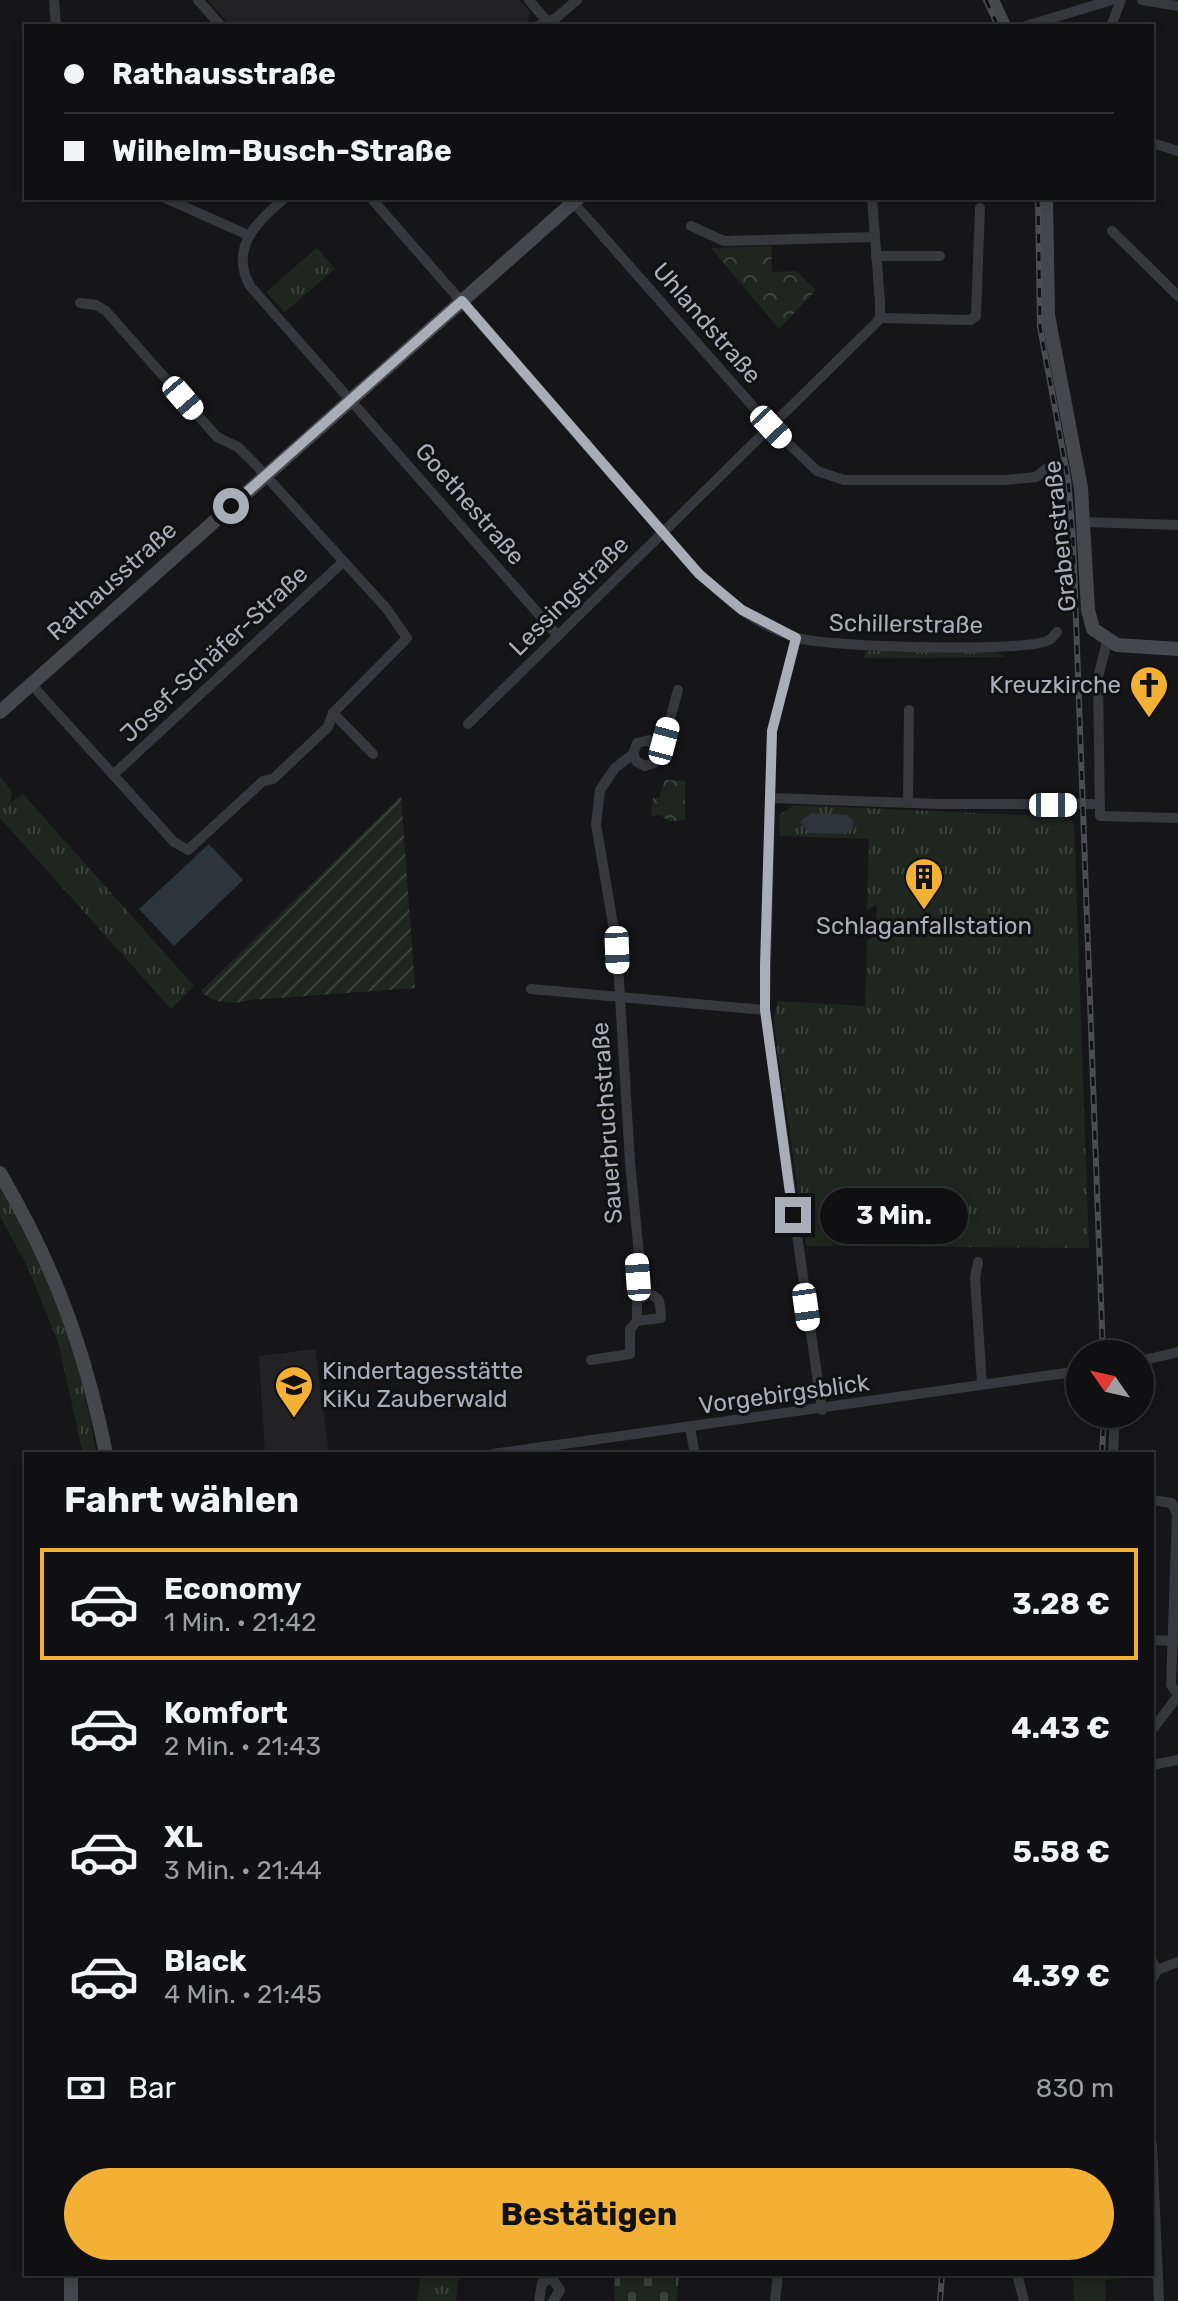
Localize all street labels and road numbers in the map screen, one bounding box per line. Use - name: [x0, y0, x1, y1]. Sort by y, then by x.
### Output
- street label: Uhlandstraße: [647, 257, 767, 389]
- street label: Goethestraße: [409, 437, 531, 571]
- street label: Grabenstraße: [1038, 459, 1082, 613]
- street label: Rathausstraße: [42, 516, 182, 646]
- street label: Lessingstraße: [504, 531, 634, 661]
- street label: Josef-Schäfer-Straße: [114, 560, 314, 748]
- street label: Schillerstraße: [829, 609, 983, 639]
- street label: Sauerbruchstraße: [586, 1021, 628, 1225]
- street label: Vorgebirgsblick: [697, 1368, 872, 1420]

